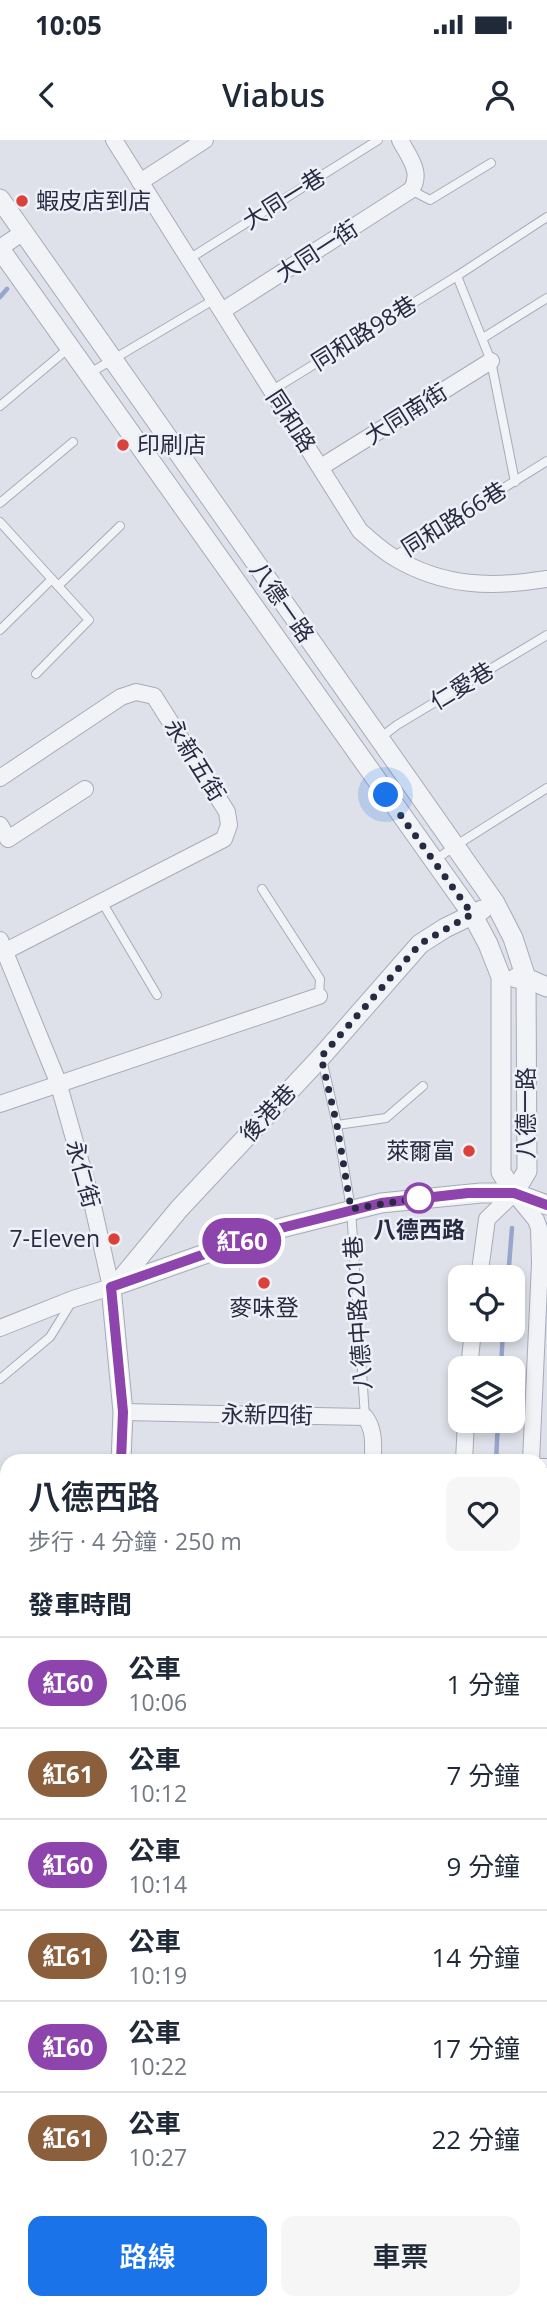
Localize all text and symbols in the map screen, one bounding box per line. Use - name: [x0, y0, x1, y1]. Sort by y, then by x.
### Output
- text: 10:05: [35, 7, 102, 43]
- text: Viabus: [222, 73, 325, 116]
- icon: back: [28, 76, 66, 114]
- icon: person: [481, 76, 519, 114]
- street label: 大同一巷: [236, 160, 331, 236]
- place label: 蝦皮店到店: [36, 184, 151, 216]
- marker: 蝦皮店到店: [14, 193, 30, 209]
- street label: 大同一街: [269, 212, 364, 289]
- street label: 同和路98巷: [305, 287, 422, 377]
- street label: 大同南街: [358, 375, 453, 451]
- street label: 同和路: [260, 383, 324, 458]
- place label: 印刷店: [137, 428, 206, 460]
- marker: 印刷店: [115, 437, 131, 453]
- street label: 同和路66巷: [395, 473, 512, 563]
- street label: 八德一路: [243, 555, 322, 648]
- street label: 仁愛巷: [424, 654, 499, 717]
- street label: 永新五街: [158, 712, 234, 807]
- your location: [368, 777, 403, 812]
- street label: 八德一路: [509, 1067, 541, 1159]
- street label: 後港巷: [232, 1076, 302, 1148]
- place label: 萊爾富: [386, 1134, 455, 1166]
- street label: 永仁街: [60, 1136, 108, 1211]
- marker: 萊爾富: [461, 1143, 477, 1159]
- marker: 八德西路: [404, 1183, 434, 1213]
- place label: 八德西路: [373, 1213, 465, 1245]
- line badge: 紅60: [202, 1218, 282, 1264]
- place label: 7-Eleven: [9, 1222, 100, 1254]
- text: 紅60: [216, 1224, 268, 1257]
- marker: 7-Eleven: [106, 1231, 122, 1247]
- street label: 八德中路201巷: [336, 1235, 378, 1391]
- map controls: [448, 1265, 525, 1433]
- button: locate: [448, 1265, 525, 1342]
- marker: 麥味登: [256, 1275, 272, 1291]
- place label: 麥味登: [230, 1291, 299, 1323]
- button: layers: [448, 1356, 525, 1433]
- street label: 永新四街: [221, 1397, 313, 1431]
- text: 八德西路: [28, 1474, 160, 1519]
- button: heart: [446, 1477, 520, 1551]
- text: 步行 · 4 分鐘 · 250 m: [28, 1525, 242, 1557]
- text: 發車時間: [28, 1586, 132, 1622]
- text: 公車: [128, 1650, 180, 1686]
- text: 紅60: [42, 1666, 93, 1699]
- text: 1 分鐘: [446, 1666, 520, 1702]
- text: 10:06: [128, 1686, 187, 1718]
- text: 公車: [128, 1741, 180, 1777]
- text: 紅61: [42, 1757, 93, 1790]
- text: 7 分鐘: [446, 1757, 520, 1793]
- text: 10:12: [128, 1777, 187, 1809]
- text: 公車: [128, 1832, 180, 1868]
- text: 紅60: [42, 1848, 93, 1881]
- text: 9 分鐘: [446, 1848, 520, 1884]
- text: 10:14: [128, 1868, 187, 1900]
- text: 公車: [128, 1923, 180, 1959]
- text: 紅61: [42, 1939, 93, 1972]
- text: 14 分鐘: [432, 1939, 520, 1975]
- text: 10:19: [128, 1959, 187, 1991]
- text: 公車: [128, 2014, 180, 2050]
- text: 紅60: [42, 2030, 93, 2063]
- text: 17 分鐘: [432, 2030, 520, 2066]
- text: 10:22: [128, 2050, 187, 2082]
- text: 公車: [128, 2105, 180, 2141]
- text: 紅61: [42, 2121, 93, 2154]
- text: 22 分鐘: [432, 2121, 520, 2157]
- text: 10:27: [128, 2141, 187, 2173]
- button: 路線: [28, 2216, 267, 2296]
- button: 車票: [281, 2216, 520, 2296]

